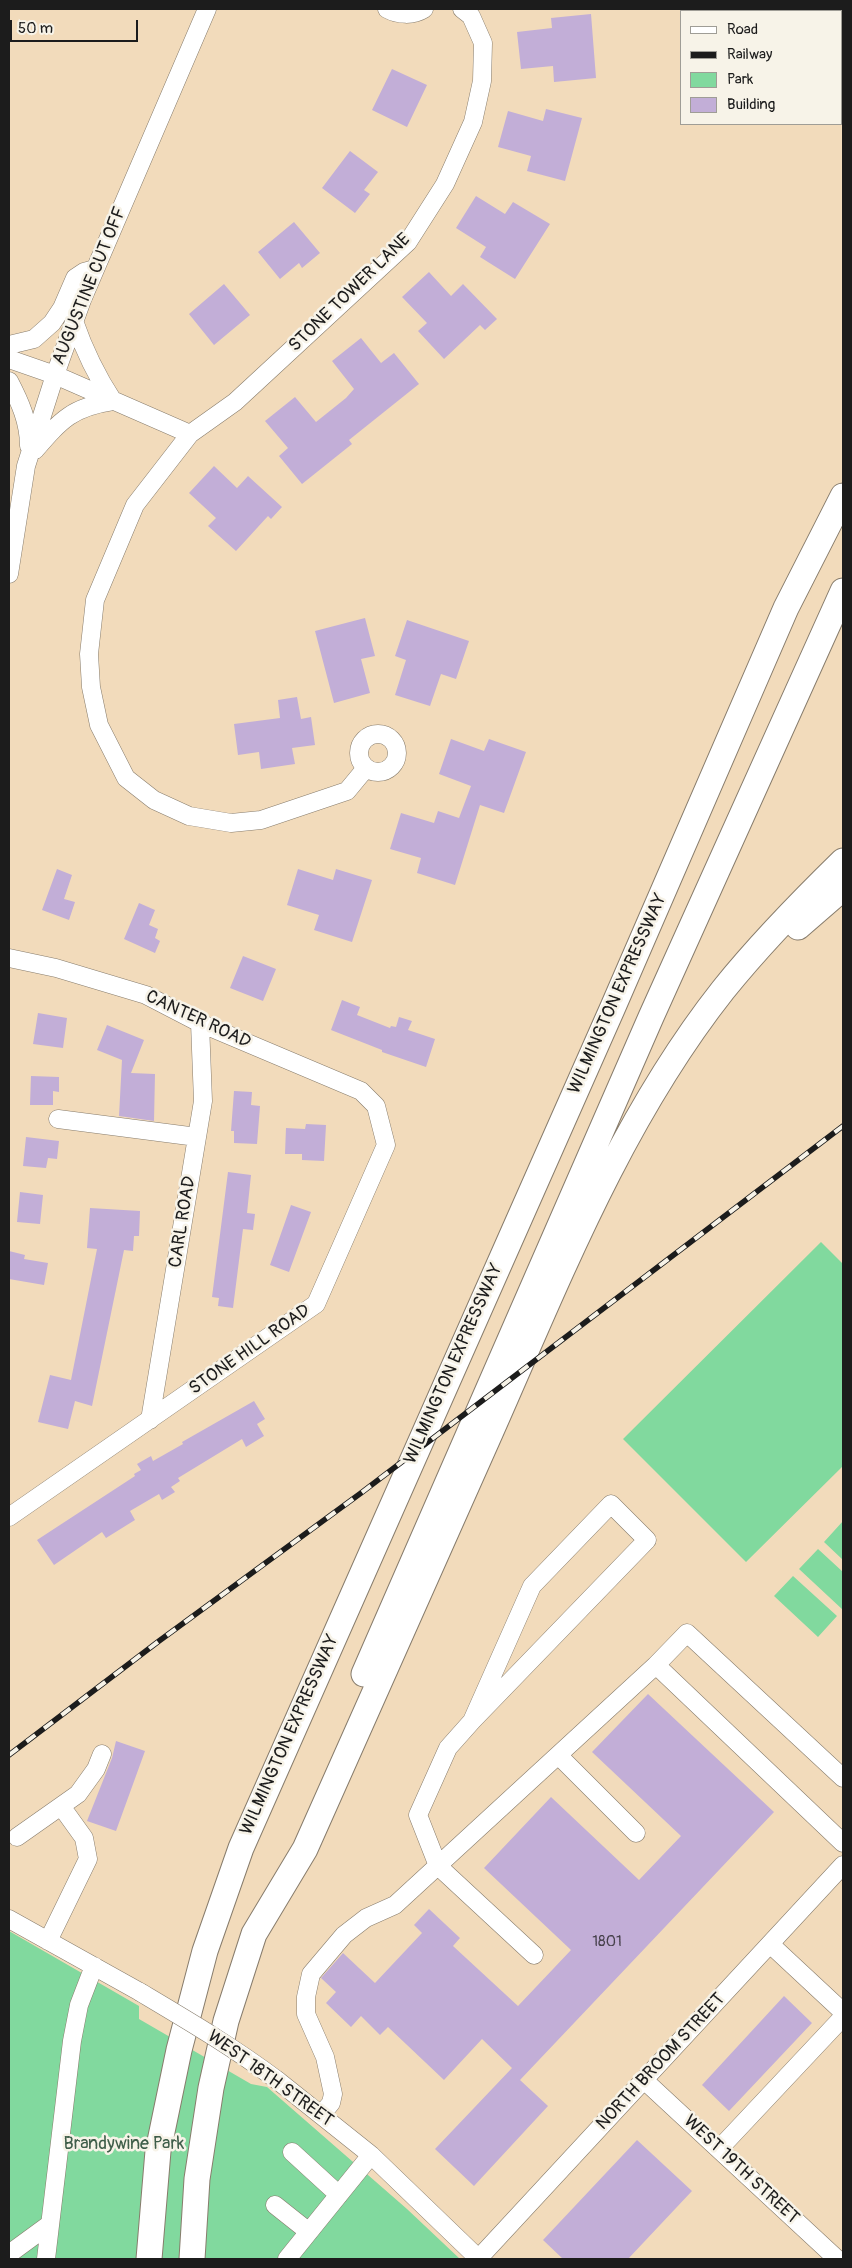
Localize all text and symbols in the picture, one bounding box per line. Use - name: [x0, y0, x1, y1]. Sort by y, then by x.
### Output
- scale bar: [12, 10, 140, 42]
- legend: [680, 10, 842, 125]
- text: 50 m: [18, 19, 53, 38]
- text: Road: [727, 20, 758, 39]
- text: Railway: [727, 45, 772, 64]
- text: Park: [727, 70, 753, 89]
- text: Building: [727, 95, 775, 114]
- street label: AUGUSTINE CUT OFF: [48, 204, 132, 368]
- street label: STONE TOWER LANE: [285, 229, 415, 357]
- street label: WILMINGTON EXPRESSWAY: [564, 891, 672, 1097]
- street label: CANTER ROAD: [142, 986, 254, 1054]
- street label: CARL ROAD: [165, 1175, 201, 1269]
- street label: WILMINGTON EXPRESSWAY: [400, 1261, 508, 1467]
- street label: STONE HILL ROAD: [185, 1300, 315, 1400]
- street label: WILMINGTON EXPRESSWAY: [236, 1632, 344, 1838]
- house number: 1801: [592, 1933, 622, 1951]
- street label: NORTH BROOM STREET: [592, 1989, 730, 2135]
- street label: WEST 18TH STREET: [203, 2026, 337, 2132]
- street label: WEST 19TH STREET: [679, 2111, 803, 2229]
- park label: Brandywine Park: [64, 2133, 184, 2155]

